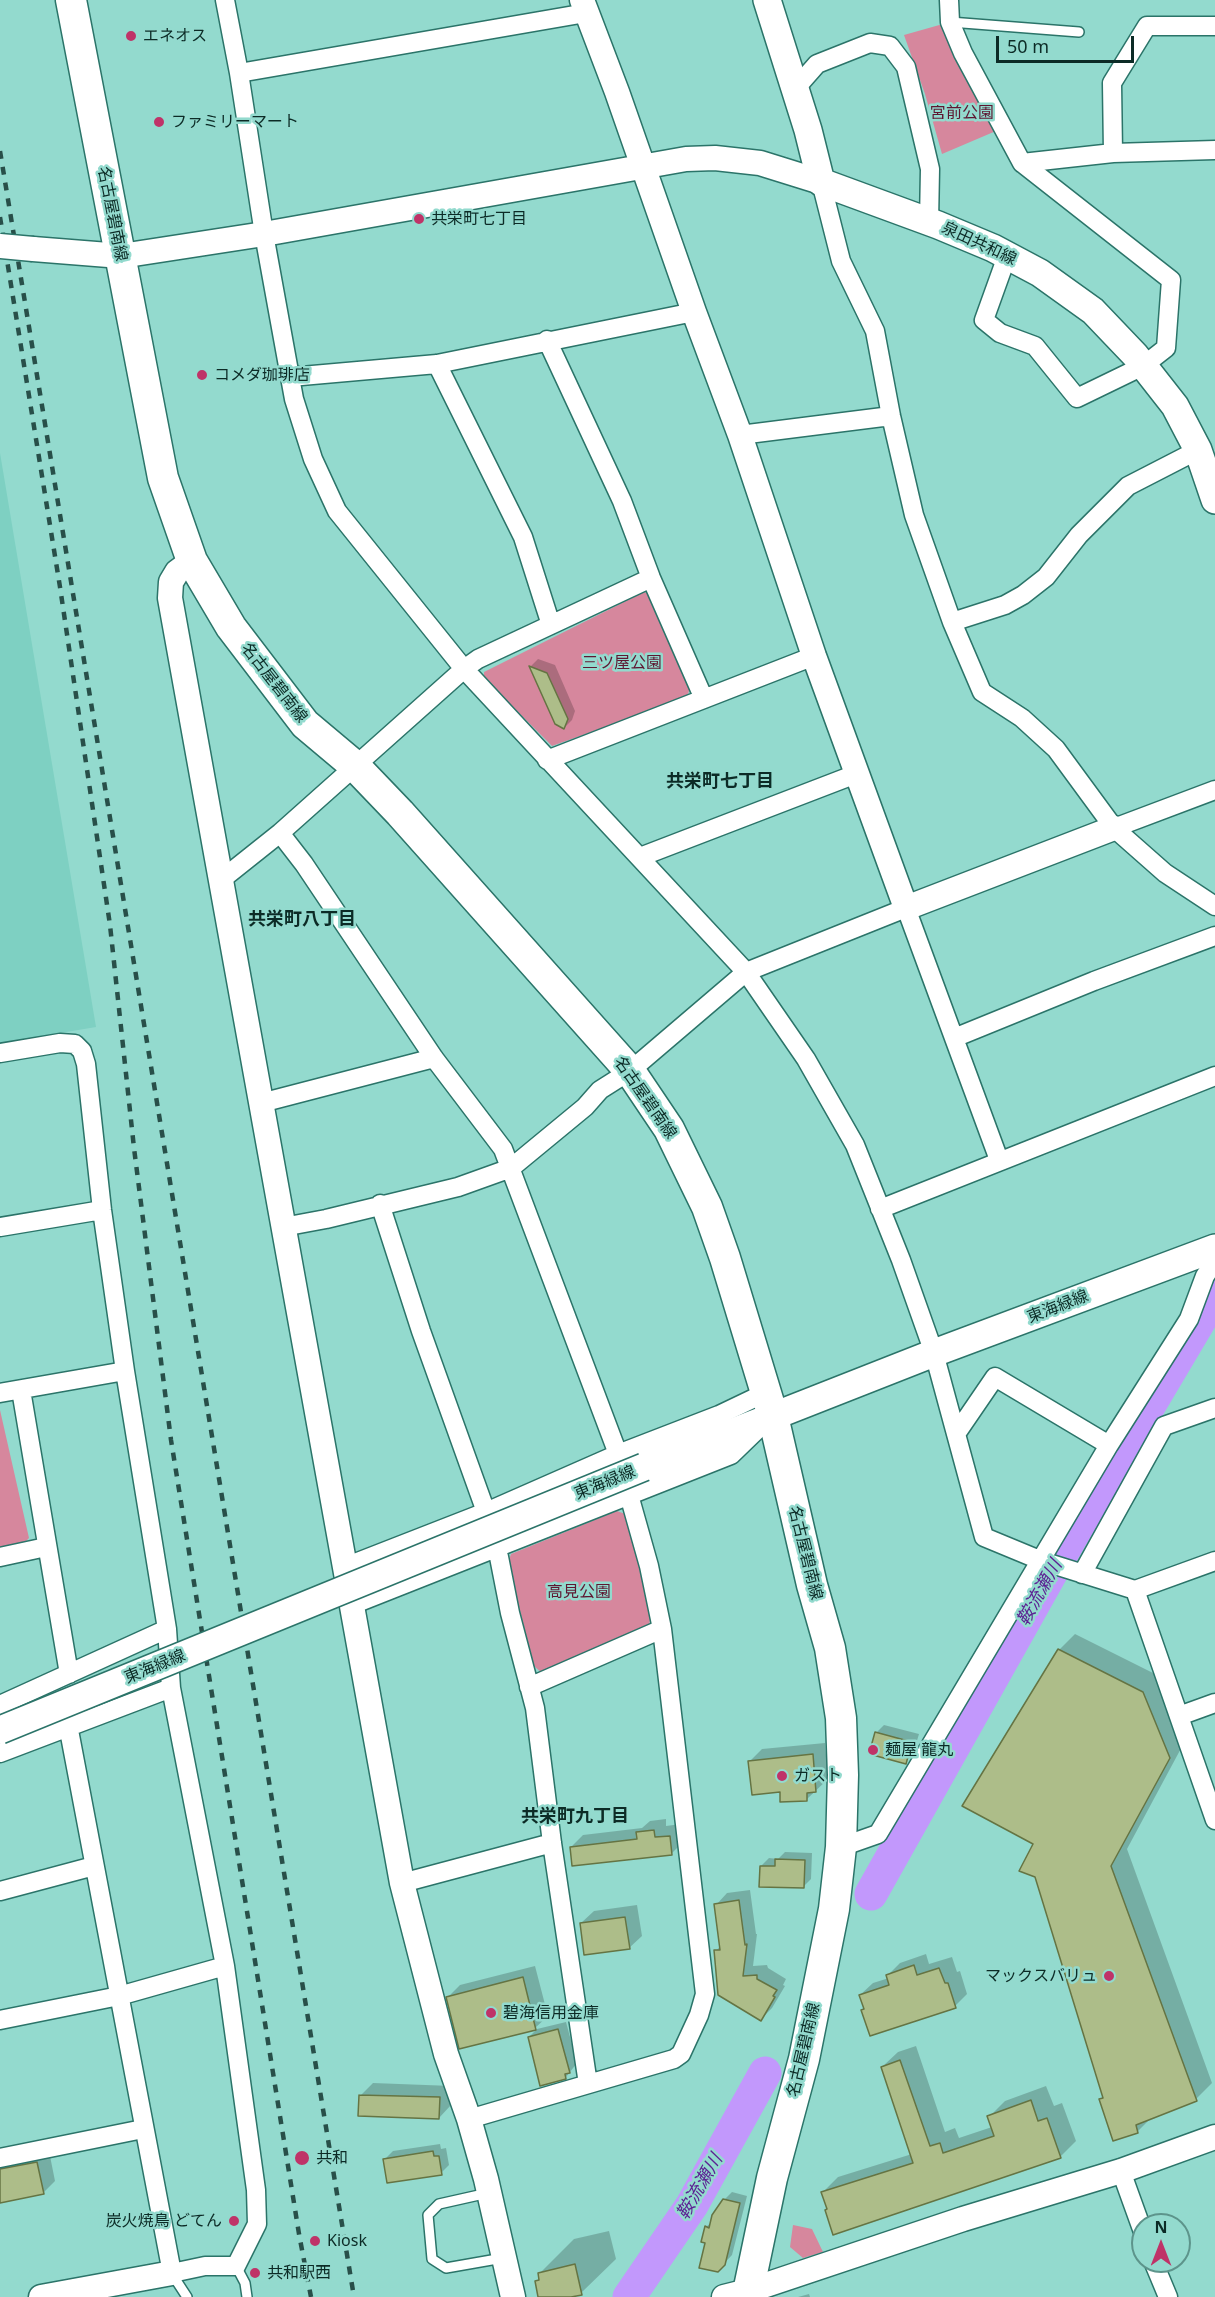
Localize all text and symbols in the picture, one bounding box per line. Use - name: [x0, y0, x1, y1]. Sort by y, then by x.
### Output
- scale bar: [999, 24, 1137, 62]
- place label: エネオス: [143, 26, 207, 46]
- marker: エネオス: [124, 29, 138, 43]
- text: 50 m: [1007, 34, 1049, 58]
- park label: 宮前公園: [930, 103, 994, 123]
- place label: ファミリーマート: [171, 112, 299, 132]
- marker: ファミリーマート: [152, 115, 166, 129]
- street label: 名古屋碧南線: [93, 165, 131, 263]
- place label: 共栄町七丁目: [431, 209, 527, 229]
- marker: 共栄町七丁目: [412, 212, 426, 226]
- street label: 泉田共和線: [939, 218, 1019, 270]
- place label: コメダ珈琲店: [214, 365, 310, 385]
- marker: コメダ珈琲店: [195, 368, 209, 382]
- street label: 名古屋碧南線: [237, 639, 311, 727]
- park label: 三ツ屋公園: [582, 653, 662, 673]
- district label: 共栄町七丁目: [666, 771, 774, 793]
- district label: 共栄町八丁目: [248, 909, 356, 931]
- street label: 名古屋碧南線: [610, 1053, 680, 1143]
- street label: 東海緑線: [1025, 1287, 1091, 1327]
- street label: 東海緑線: [572, 1462, 638, 1504]
- street label: 名古屋碧南線: [784, 1504, 826, 1602]
- water label: 鞍流瀬川: [1013, 1556, 1067, 1630]
- park label: 高見公園: [547, 1582, 611, 1602]
- street label: 東海緑線: [122, 1646, 188, 1688]
- place label: 麺屋 龍丸: [885, 1740, 953, 1760]
- marker: 麺屋 龍丸: [866, 1743, 880, 1757]
- place label: ガスト: [794, 1766, 842, 1786]
- marker: ガスト: [775, 1769, 789, 1783]
- district label: 共栄町九丁目: [521, 1806, 629, 1828]
- place label: マックスバリュ: [985, 1966, 1097, 1986]
- marker: マックスバリュ: [1102, 1969, 1116, 1983]
- street label: 名古屋碧南線: [784, 2001, 824, 2099]
- place label: 碧海信用金庫: [503, 2003, 599, 2023]
- marker: 碧海信用金庫: [484, 2006, 498, 2020]
- place label: 共和: [316, 2148, 348, 2168]
- marker: 共和: [293, 2149, 311, 2167]
- water label: 鞍流瀬川: [673, 2150, 727, 2224]
- place label: 炭火焼鳥 どてん: [106, 2211, 222, 2231]
- north arrow: [1131, 2213, 1191, 2273]
- marker: 炭火焼鳥 どてん: [227, 2214, 241, 2228]
- text: N: [1154, 2216, 1168, 2238]
- place label: Kiosk: [327, 2231, 367, 2251]
- marker: Kiosk: [308, 2234, 322, 2248]
- place label: 共和駅西: [267, 2263, 331, 2283]
- marker: 共和駅西: [248, 2266, 262, 2280]

